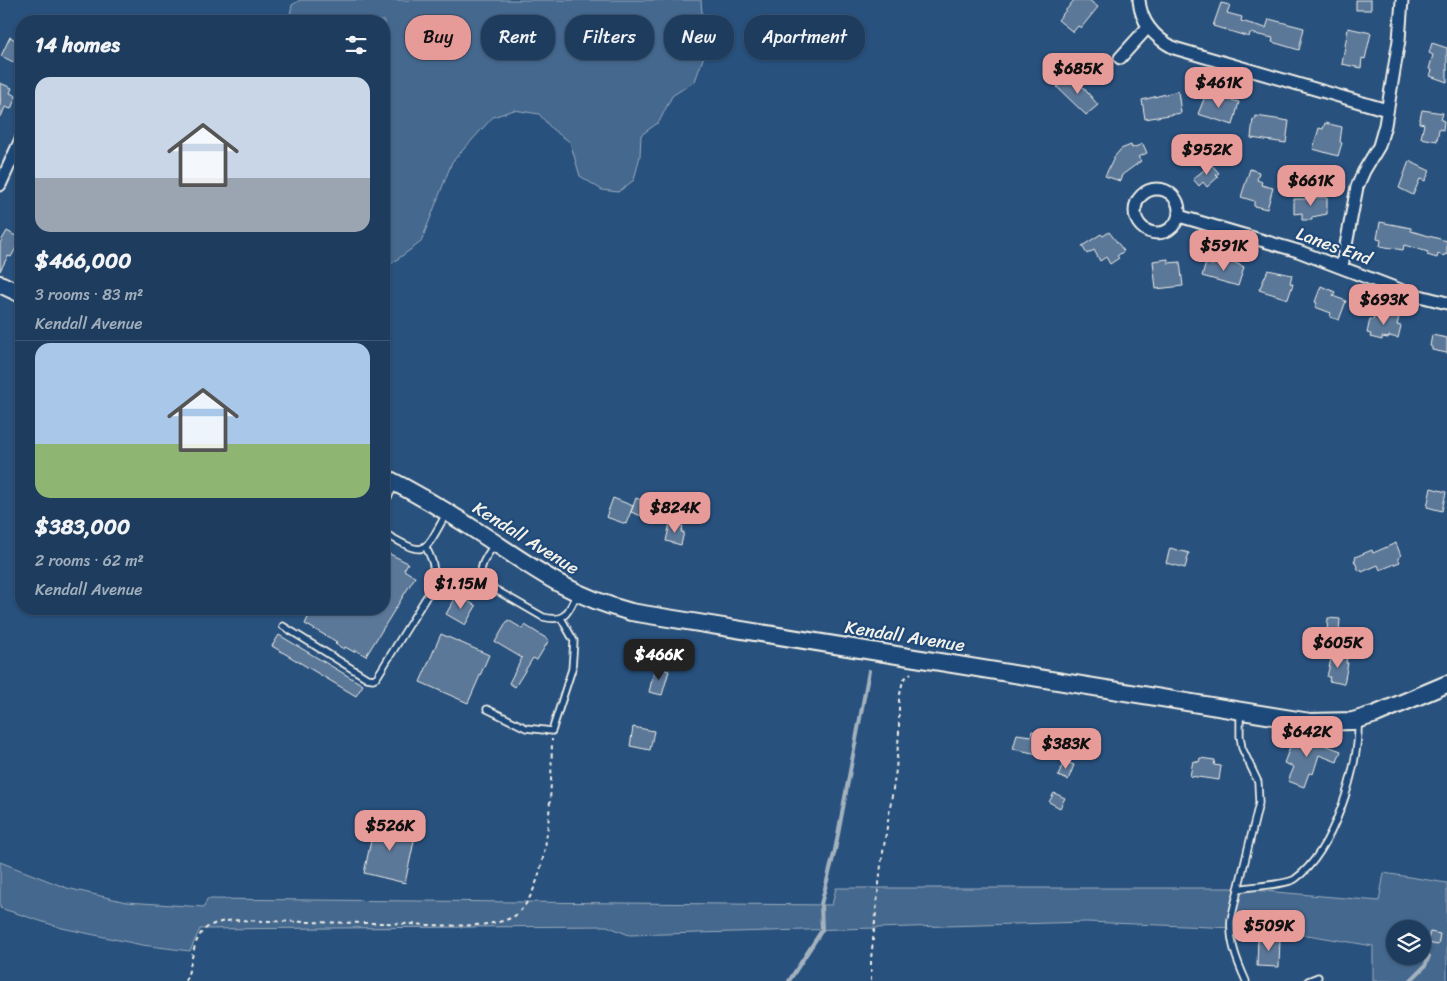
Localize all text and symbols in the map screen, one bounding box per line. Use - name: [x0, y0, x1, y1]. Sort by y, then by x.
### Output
- chip: Buy: [405, 15, 471, 60]
- chip: Rent: [481, 15, 555, 60]
- chip: Filters: [565, 15, 654, 60]
- chip: New: [664, 15, 734, 60]
- chip: Apartment: [744, 15, 865, 60]
- text: 14 homes: [35, 26, 120, 64]
- icon: filters: [342, 31, 370, 59]
- pin: $685K: [1043, 52, 1113, 95]
- text: $685K: [1053, 54, 1103, 83]
- pin: $461K: [1184, 66, 1254, 109]
- text: $461K: [1196, 68, 1242, 97]
- icon: home: [158, 110, 248, 200]
- pin: $952K: [1172, 134, 1242, 176]
- text: $952K: [1182, 135, 1232, 164]
- pin: $661K: [1276, 164, 1346, 207]
- text: $661K: [1288, 166, 1334, 195]
- street label: Lanes End: [1292, 218, 1378, 275]
- pin: $591K: [1189, 230, 1259, 272]
- text: $591K: [1201, 231, 1247, 260]
- text: $466,000: [35, 242, 132, 280]
- text: 3 rooms · 83 m²: [35, 280, 143, 309]
- pin: $693K: [1349, 284, 1419, 326]
- text: $693K: [1360, 285, 1408, 314]
- text: Kendall Avenue: [35, 309, 142, 338]
- icon: home: [158, 375, 248, 465]
- street label: Kendall Avenue: [466, 492, 586, 584]
- pin: $824K: [640, 492, 710, 534]
- text: $824K: [650, 493, 700, 522]
- text: $383,000: [35, 508, 130, 546]
- text: 2 rooms · 62 m²: [35, 546, 144, 575]
- pin: $1.15M: [420, 568, 502, 610]
- text: $1.15M: [435, 569, 487, 598]
- text: Kendall Avenue: [35, 575, 142, 604]
- street label: Kendall Avenue: [843, 611, 967, 661]
- pin: $605K: [1303, 626, 1373, 669]
- text: $605K: [1313, 628, 1363, 657]
- pin: $466K: [624, 638, 694, 681]
- text: $466K: [635, 640, 683, 669]
- pin: $642K: [1272, 716, 1342, 758]
- text: $642K: [1283, 717, 1331, 746]
- pin: $383K: [1031, 728, 1101, 770]
- text: $383K: [1042, 729, 1090, 758]
- pin: $526K: [355, 810, 425, 852]
- text: $526K: [366, 811, 414, 840]
- pin: $509K: [1234, 910, 1304, 952]
- text: $509K: [1244, 911, 1294, 940]
- map controls: [1386, 920, 1431, 965]
- button: layers: [1386, 920, 1431, 965]

